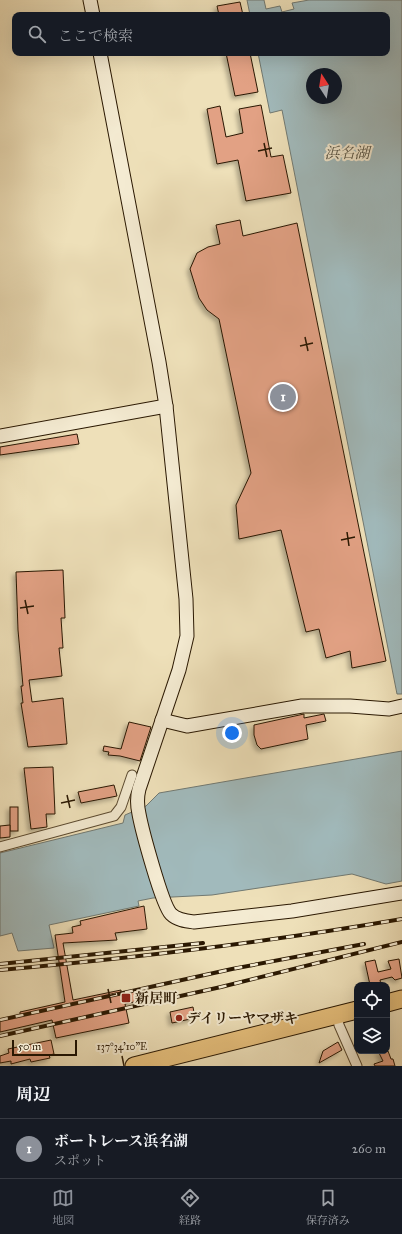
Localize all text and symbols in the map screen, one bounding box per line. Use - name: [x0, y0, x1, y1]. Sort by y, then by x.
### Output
- search box: [12, 12, 390, 56]
- icon: search: [26, 23, 48, 45]
- text: ここで検索: [58, 27, 133, 45]
- north arrow: [306, 68, 342, 104]
- water label: 浜名湖: [324, 144, 372, 162]
- pin: 1: [270, 382, 296, 412]
- your location: [222, 723, 242, 743]
- map controls: [354, 982, 390, 1054]
- button: locate: [354, 982, 390, 1018]
- place label: 新居町: [135, 990, 178, 1007]
- marker: 新居町: [120, 992, 132, 1004]
- place label: デイリーヤマザキ: [187, 1010, 298, 1027]
- marker: デイリーヤマザキ: [174, 1013, 184, 1023]
- button: layers: [354, 1018, 390, 1054]
- scale bar: [12, 1038, 77, 1057]
- text: 50 m: [18, 1040, 41, 1053]
- text: 137°34'10"E: [97, 1041, 147, 1053]
- text: 周辺: [16, 1084, 50, 1105]
- text: ボートレース浜名湖: [54, 1132, 188, 1150]
- text: 1: [26, 1141, 32, 1157]
- text: 260 m: [352, 1141, 386, 1157]
- text: スポット: [54, 1153, 106, 1169]
- tab: 地図: [52, 1187, 74, 1227]
- tab: 経路: [179, 1187, 201, 1227]
- tab: 保存済み: [306, 1187, 350, 1227]

